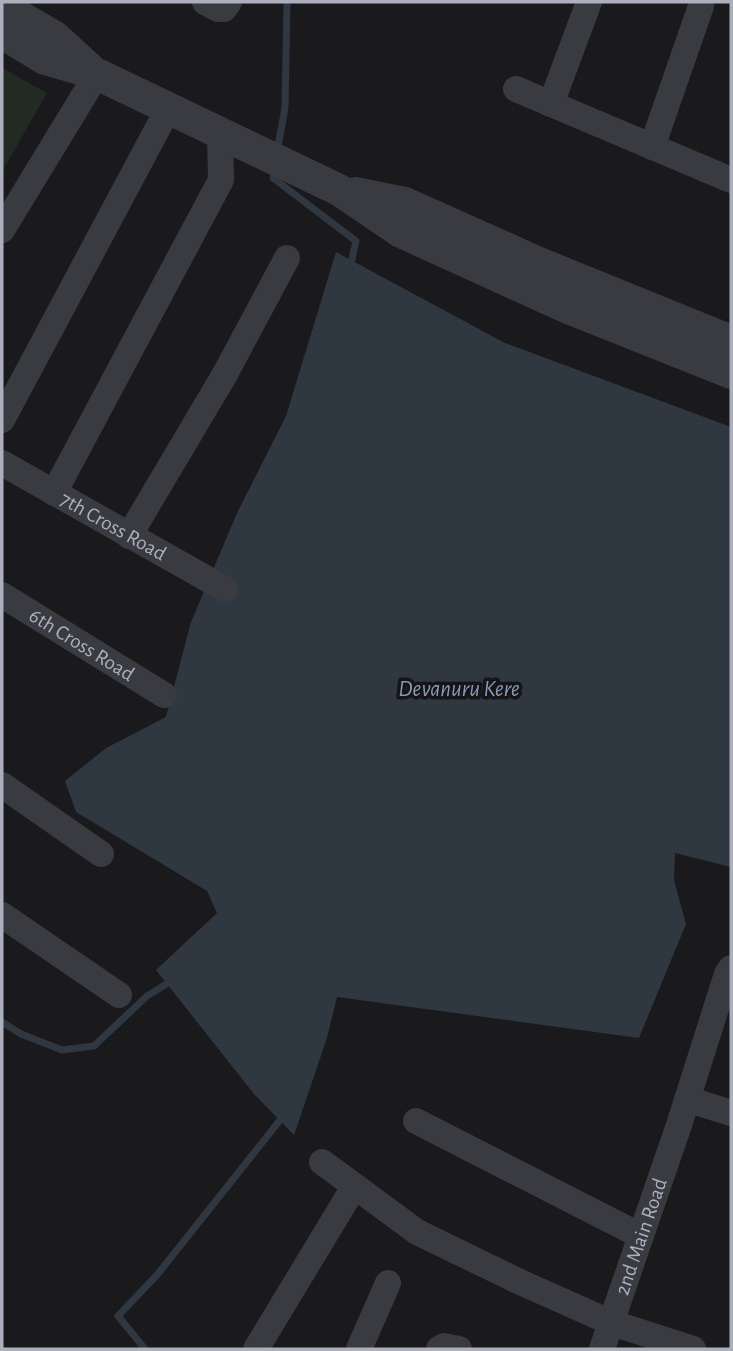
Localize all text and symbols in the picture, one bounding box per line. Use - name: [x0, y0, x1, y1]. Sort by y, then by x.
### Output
- street label: 7th Cross Road: [57, 488, 170, 565]
- street label: 6th Cross Road: [25, 605, 138, 685]
- water label: Devanuru Kere: [398, 678, 520, 701]
- street label: 2nd Main Road: [611, 1175, 671, 1298]

